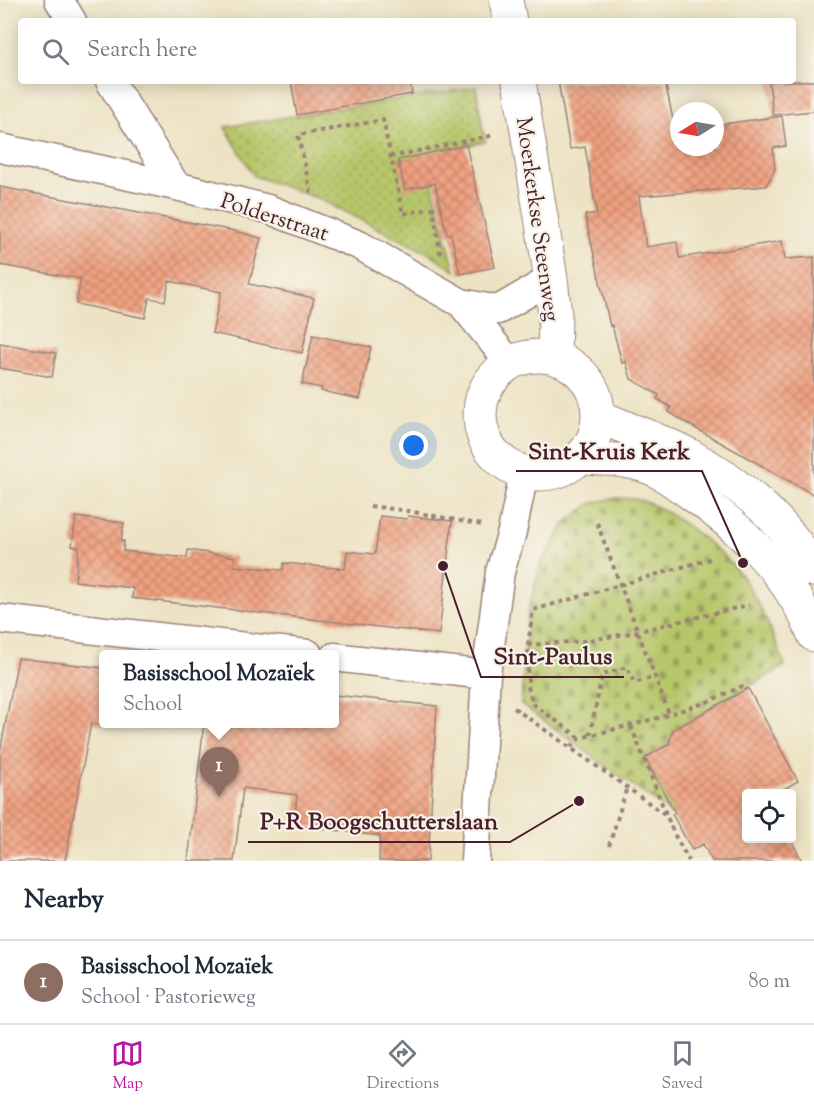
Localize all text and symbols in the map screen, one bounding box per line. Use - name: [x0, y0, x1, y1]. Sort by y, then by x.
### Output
- search box: [18, 18, 796, 84]
- icon: search: [39, 35, 72, 68]
- text: Search here: [87, 35, 197, 67]
- north arrow: [670, 102, 724, 156]
- street label: Moerkerkse Steenweg: [506, 115, 566, 324]
- street label: Polderstraat: [216, 186, 333, 252]
- callout: Sint-Kruis Kerk: [516, 429, 702, 471]
- your location: [399, 431, 428, 460]
- text: Sint-Kruis Kerk: [528, 436, 691, 470]
- callout: Sint-Paulus: [481, 635, 624, 677]
- text: Sint-Paulus: [494, 641, 612, 675]
- popup: [99, 650, 339, 728]
- text: Basisschool Mozaïek: [123, 659, 315, 691]
- text: School: [123, 691, 183, 720]
- pin: 1: [200, 748, 238, 797]
- map controls: [742, 789, 796, 843]
- button: locate: [742, 789, 796, 843]
- callout: P+R Boogschutterslaan: [248, 800, 510, 842]
- text: P+R Boogschutterslaan: [260, 806, 499, 840]
- text: Nearby: [24, 882, 104, 919]
- text: Basisschool Mozaïek: [81, 952, 273, 984]
- text: 1: [40, 968, 47, 997]
- text: 80 m: [749, 968, 790, 997]
- text: School · Pastorieweg: [81, 984, 256, 1013]
- tab: Map: [111, 1037, 144, 1096]
- tab: Directions: [367, 1037, 439, 1096]
- tab: Saved: [662, 1037, 703, 1096]

